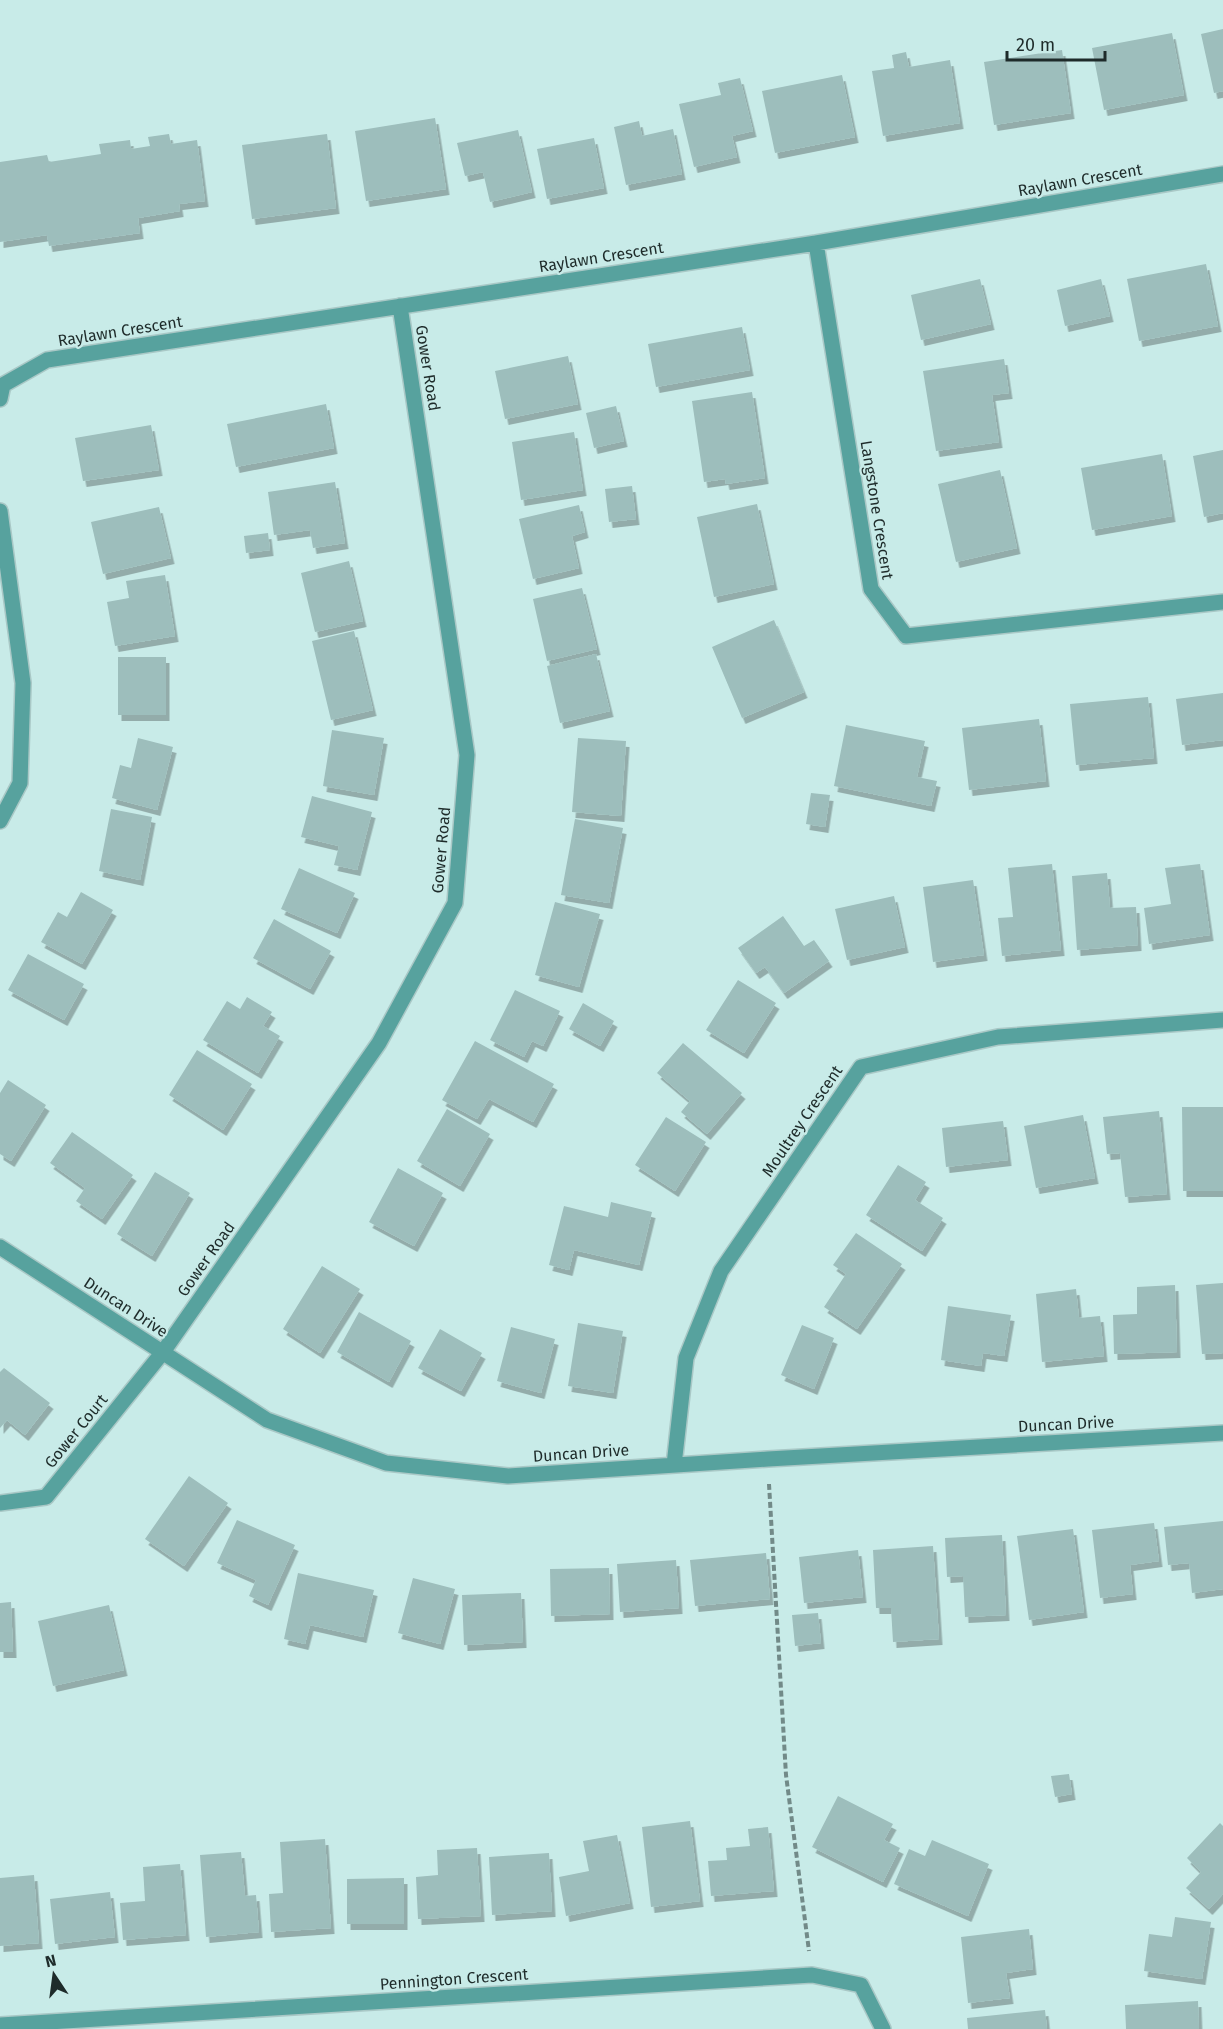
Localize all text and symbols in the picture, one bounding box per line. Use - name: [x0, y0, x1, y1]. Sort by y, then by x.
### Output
- scale bar: [1007, 24, 1104, 62]
- text: 20 m: [1016, 34, 1055, 56]
- street label: Raylawn Crescent: [1016, 160, 1144, 200]
- street label: Raylawn Crescent: [537, 238, 665, 276]
- street label: Raylawn Crescent: [56, 312, 184, 350]
- street label: Gower Road: [412, 324, 444, 412]
- street label: Langstone Crescent: [857, 439, 897, 581]
- street label: Gower Road: [428, 806, 454, 894]
- street label: Moultrey Crescent: [758, 1062, 846, 1180]
- street label: Gower Road: [173, 1218, 239, 1300]
- street label: Duncan Drive: [80, 1273, 172, 1341]
- street label: Gower Court: [41, 1390, 112, 1472]
- street label: Duncan Drive: [1017, 1412, 1115, 1436]
- street label: Duncan Drive: [532, 1440, 630, 1466]
- north arrow: [24, 1945, 84, 2005]
- text: N: [43, 1950, 58, 1971]
- street label: Pennington Crescent: [379, 1964, 529, 1994]

